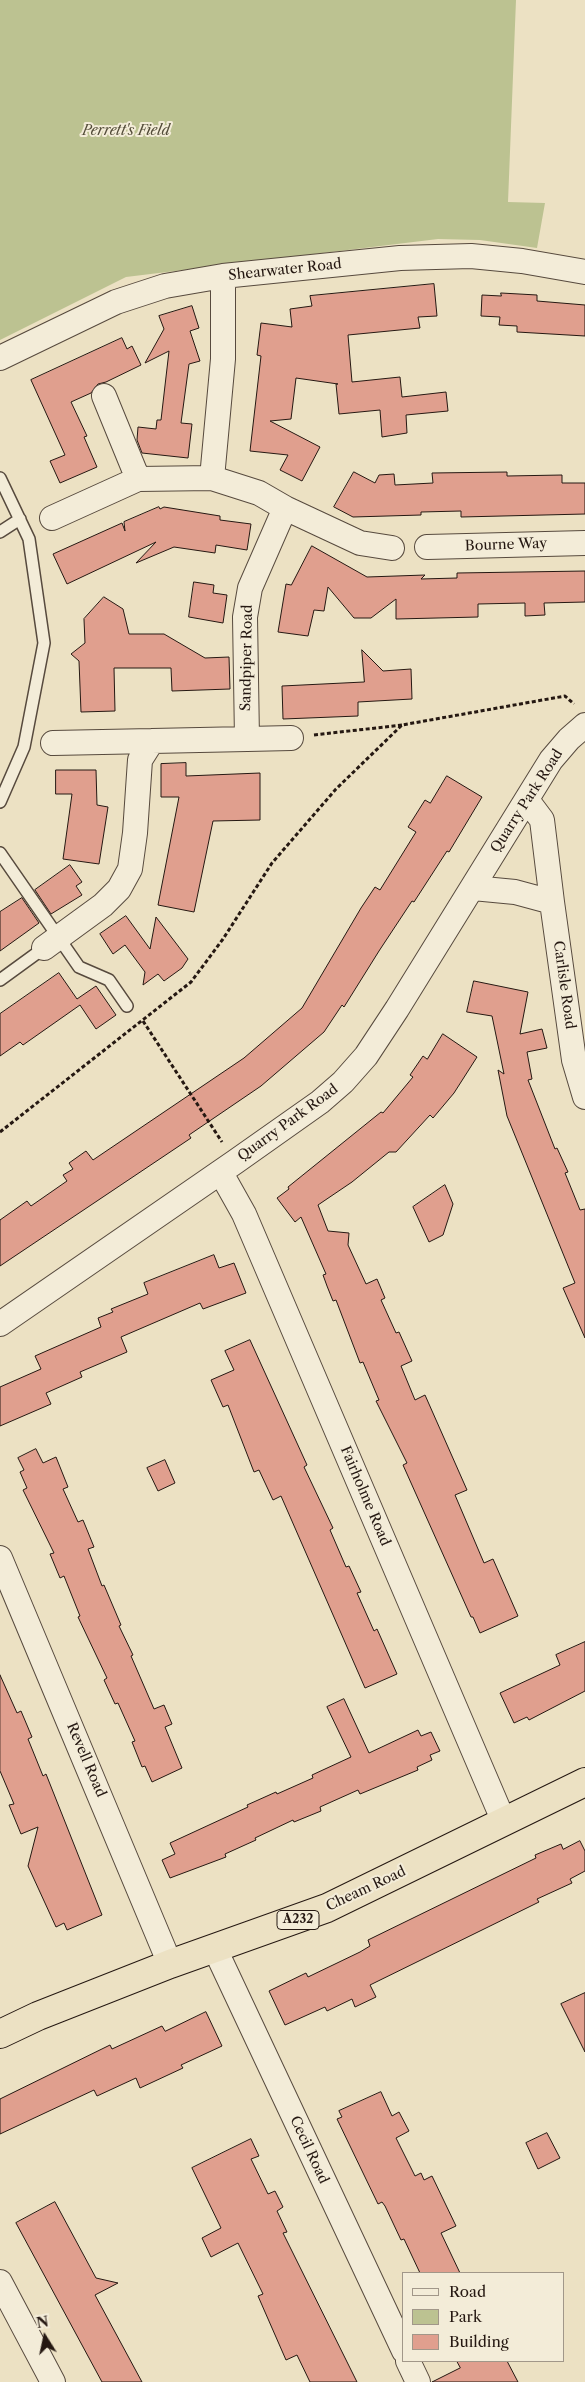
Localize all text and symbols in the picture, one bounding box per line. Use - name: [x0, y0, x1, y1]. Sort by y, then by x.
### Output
- park label: Perrett's Field: [82, 123, 170, 139]
- street label: Shearwater Road: [227, 256, 343, 284]
- street label: Bourne Way: [465, 535, 547, 555]
- street label: Sandpiper Road: [238, 605, 256, 711]
- street label: Quarry Park Road: [487, 746, 567, 856]
- street label: Carlisle Road: [549, 940, 579, 1030]
- street label: Quarry Park Road: [235, 1081, 341, 1165]
- street label: Fairholme Road: [336, 1444, 394, 1548]
- street label: Revell Road: [63, 1720, 109, 1800]
- street label: Cheam Road: [323, 1863, 409, 1915]
- road number: A232: [277, 1910, 319, 1930]
- street label: Cecil Road: [286, 2113, 332, 2187]
- legend: [402, 2272, 565, 2362]
- text: Road: [449, 2282, 486, 2301]
- text: Park: [449, 2307, 482, 2326]
- north arrow: [20, 2312, 70, 2362]
- text: N: [35, 2312, 50, 2332]
- text: Building: [449, 2332, 509, 2351]

